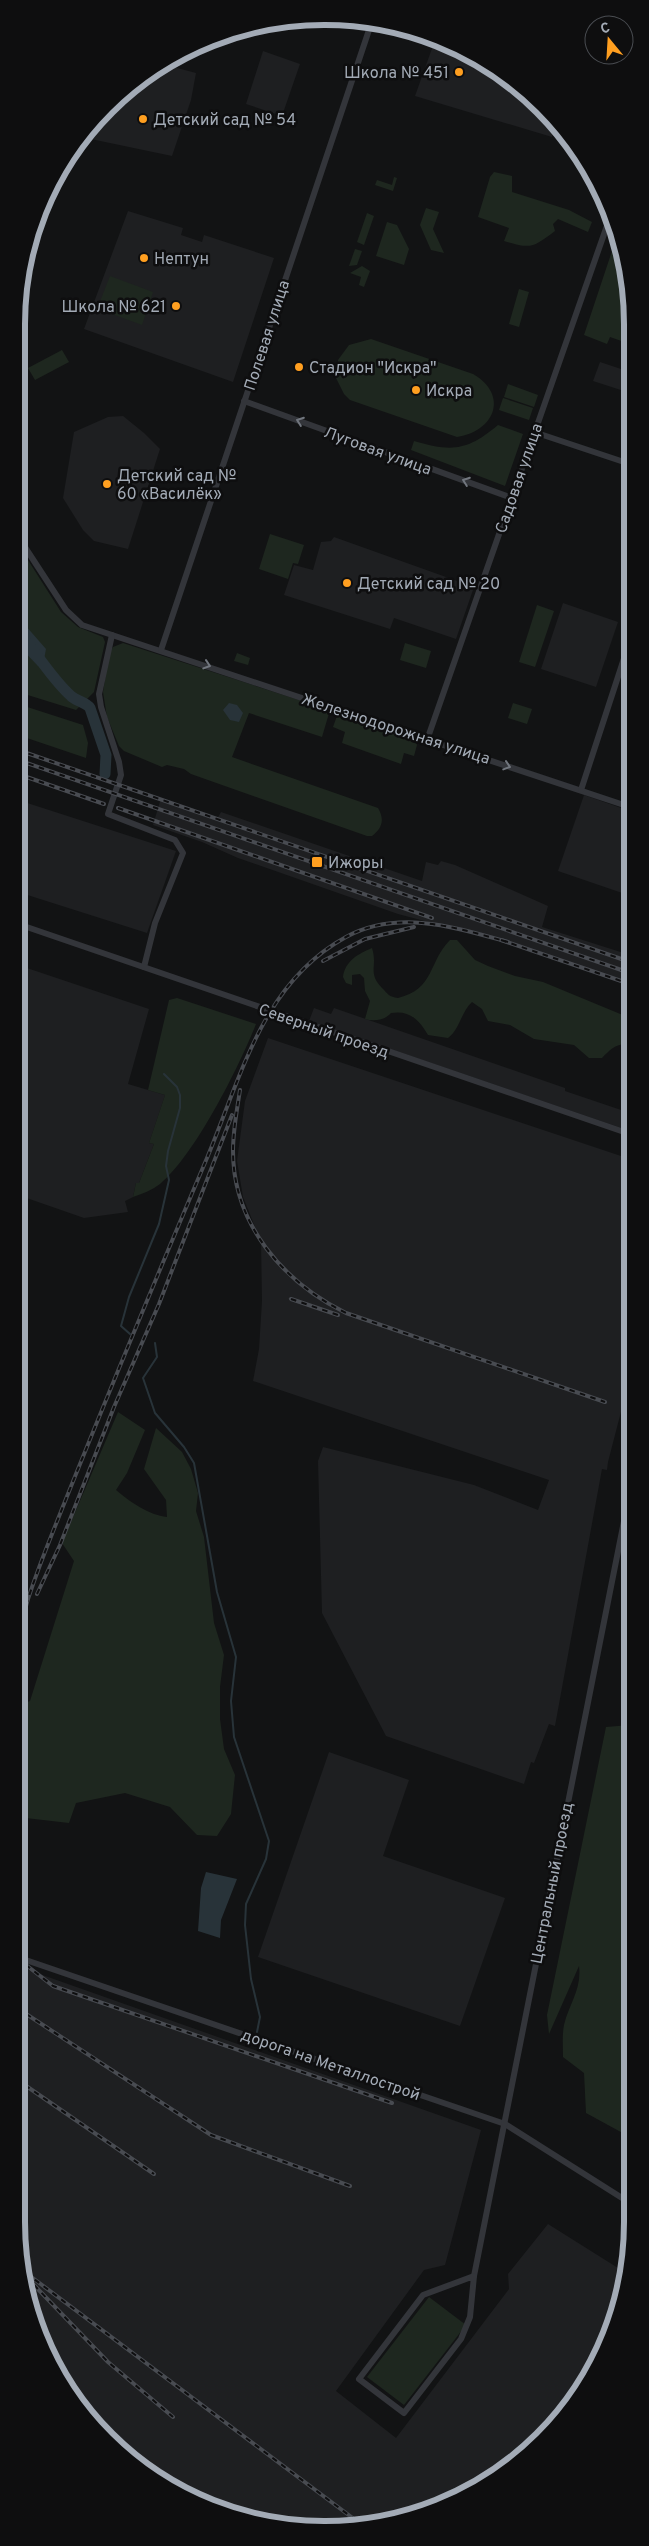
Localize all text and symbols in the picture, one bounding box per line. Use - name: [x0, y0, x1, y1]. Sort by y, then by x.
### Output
- north arrow: [584, 15, 634, 65]
- text: С: [599, 20, 612, 39]
- place label: Школа № 451: [344, 64, 449, 84]
- marker: Школа № 451: [453, 66, 465, 78]
- place label: Детский сад № 54: [153, 111, 296, 131]
- marker: Детский сад № 54: [137, 113, 149, 125]
- place label: Нептун: [154, 250, 209, 270]
- marker: Нептун: [138, 252, 150, 264]
- street label: Полевая улица: [241, 278, 295, 393]
- place label: Школа № 621: [62, 298, 166, 318]
- marker: Школа № 621: [170, 300, 182, 312]
- place label: Стадион "Искра": [309, 359, 437, 379]
- marker: Стадион "Искра": [293, 361, 305, 373]
- place label: Искра: [426, 382, 472, 402]
- marker: Искра: [410, 384, 422, 396]
- one-way arrow: [297, 417, 305, 427]
- street label: Садовая улица: [492, 421, 548, 536]
- street label: Луговая улица: [321, 423, 434, 481]
- place label: Детский сад № 60 «Василёк»: [117, 467, 236, 505]
- one-way arrow: [462, 477, 471, 487]
- marker: Детский сад № 60 «Василёк»: [101, 478, 113, 490]
- place label: Детский сад № 20: [357, 575, 500, 595]
- marker: Детский сад № 20: [341, 577, 353, 589]
- one-way arrow: [203, 659, 211, 669]
- street label: Железнодорожная улица: [299, 690, 492, 770]
- one-way arrow: [502, 760, 510, 770]
- place label: Ижоры: [328, 854, 383, 874]
- marker: Ижоры: [310, 855, 324, 869]
- street label: Северный проезд: [255, 1000, 391, 1064]
- street label: Центральный проезд: [527, 1801, 578, 1966]
- street label: дорога на Металлострой: [238, 2026, 422, 2106]

